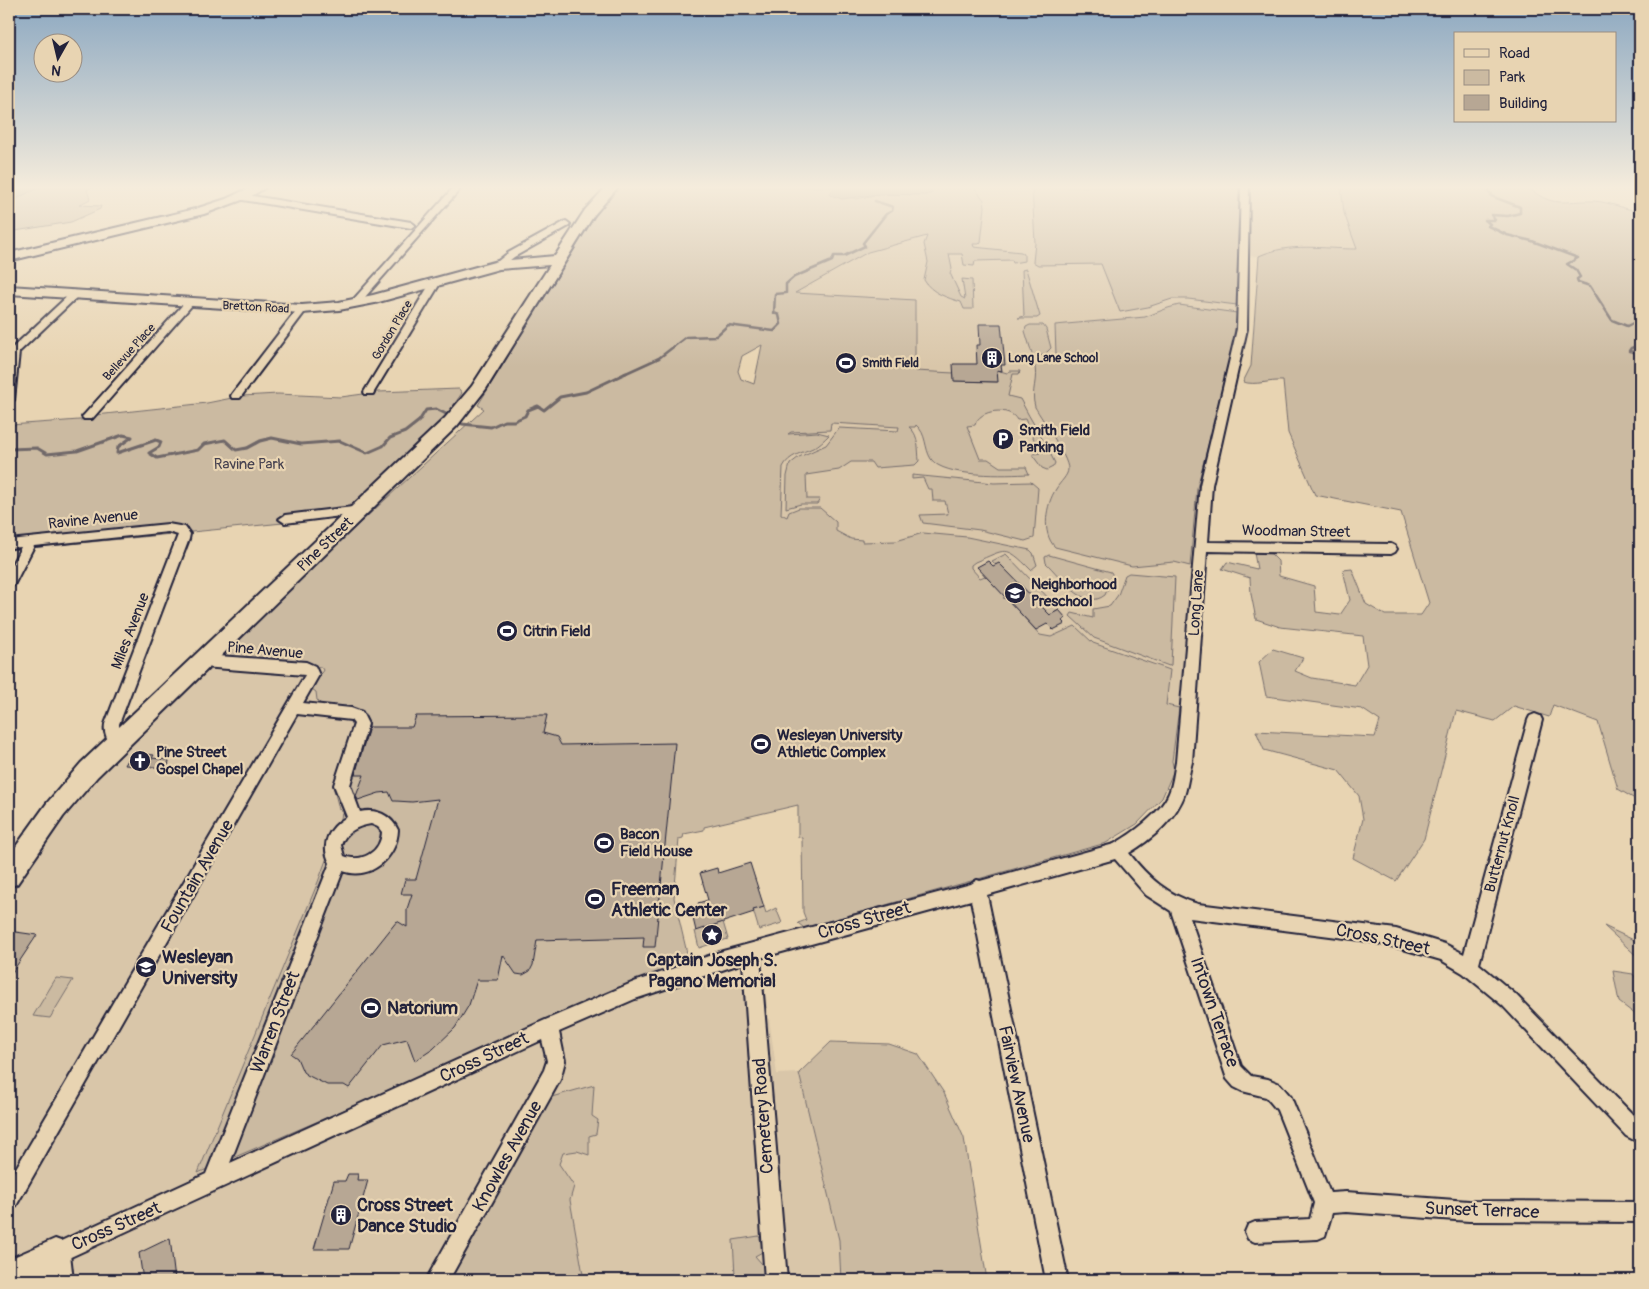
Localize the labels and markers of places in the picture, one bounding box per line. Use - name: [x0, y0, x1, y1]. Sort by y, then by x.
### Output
- building icon: Long Lane School: [980, 346, 1004, 370]
- sports icon: Smith Field: [834, 351, 858, 375]
- place label: Long Lane School: [1008, 351, 1098, 366]
- place label: Smith Field: [862, 356, 919, 371]
- place label: Smith Field Parking: [1019, 421, 1090, 457]
- parking icon: Smith Field Parking: [991, 427, 1015, 451]
- place label: Neighborhood Preschool: [1031, 575, 1117, 611]
- school or university icon: Neighborhood Preschool: [1003, 581, 1027, 605]
- sports icon: Citrin Field: [495, 619, 519, 643]
- place label: Citrin Field: [523, 622, 591, 641]
- place label: Wesleyan University Athletic Complex: [777, 726, 903, 762]
- sports icon: Wesleyan University Athletic Complex: [749, 732, 773, 756]
- place label: Pine Street Gospel Chapel: [156, 743, 243, 779]
- church icon: Pine Street Gospel Chapel: [128, 749, 152, 773]
- place label: Bacon Field House: [620, 825, 693, 861]
- sports icon: Bacon Field House: [592, 831, 616, 855]
- place label: Freeman Athletic Center: [611, 878, 728, 922]
- sports icon: Freeman Athletic Center: [583, 887, 607, 911]
- place icon: Captain Joseph S. Pagano Memorial: [700, 923, 724, 947]
- place label: Wesleyan University: [162, 946, 238, 990]
- place label: Captain Joseph S. Pagano Memorial: [646, 949, 778, 993]
- school or university icon: Wesleyan University: [134, 955, 158, 979]
- sports icon: Natorium: [359, 996, 383, 1020]
- place label: Natorium: [387, 997, 458, 1020]
- place label: Cross Street Dance Studio: [357, 1194, 457, 1238]
- building icon: Cross Street Dance Studio: [329, 1203, 353, 1227]

